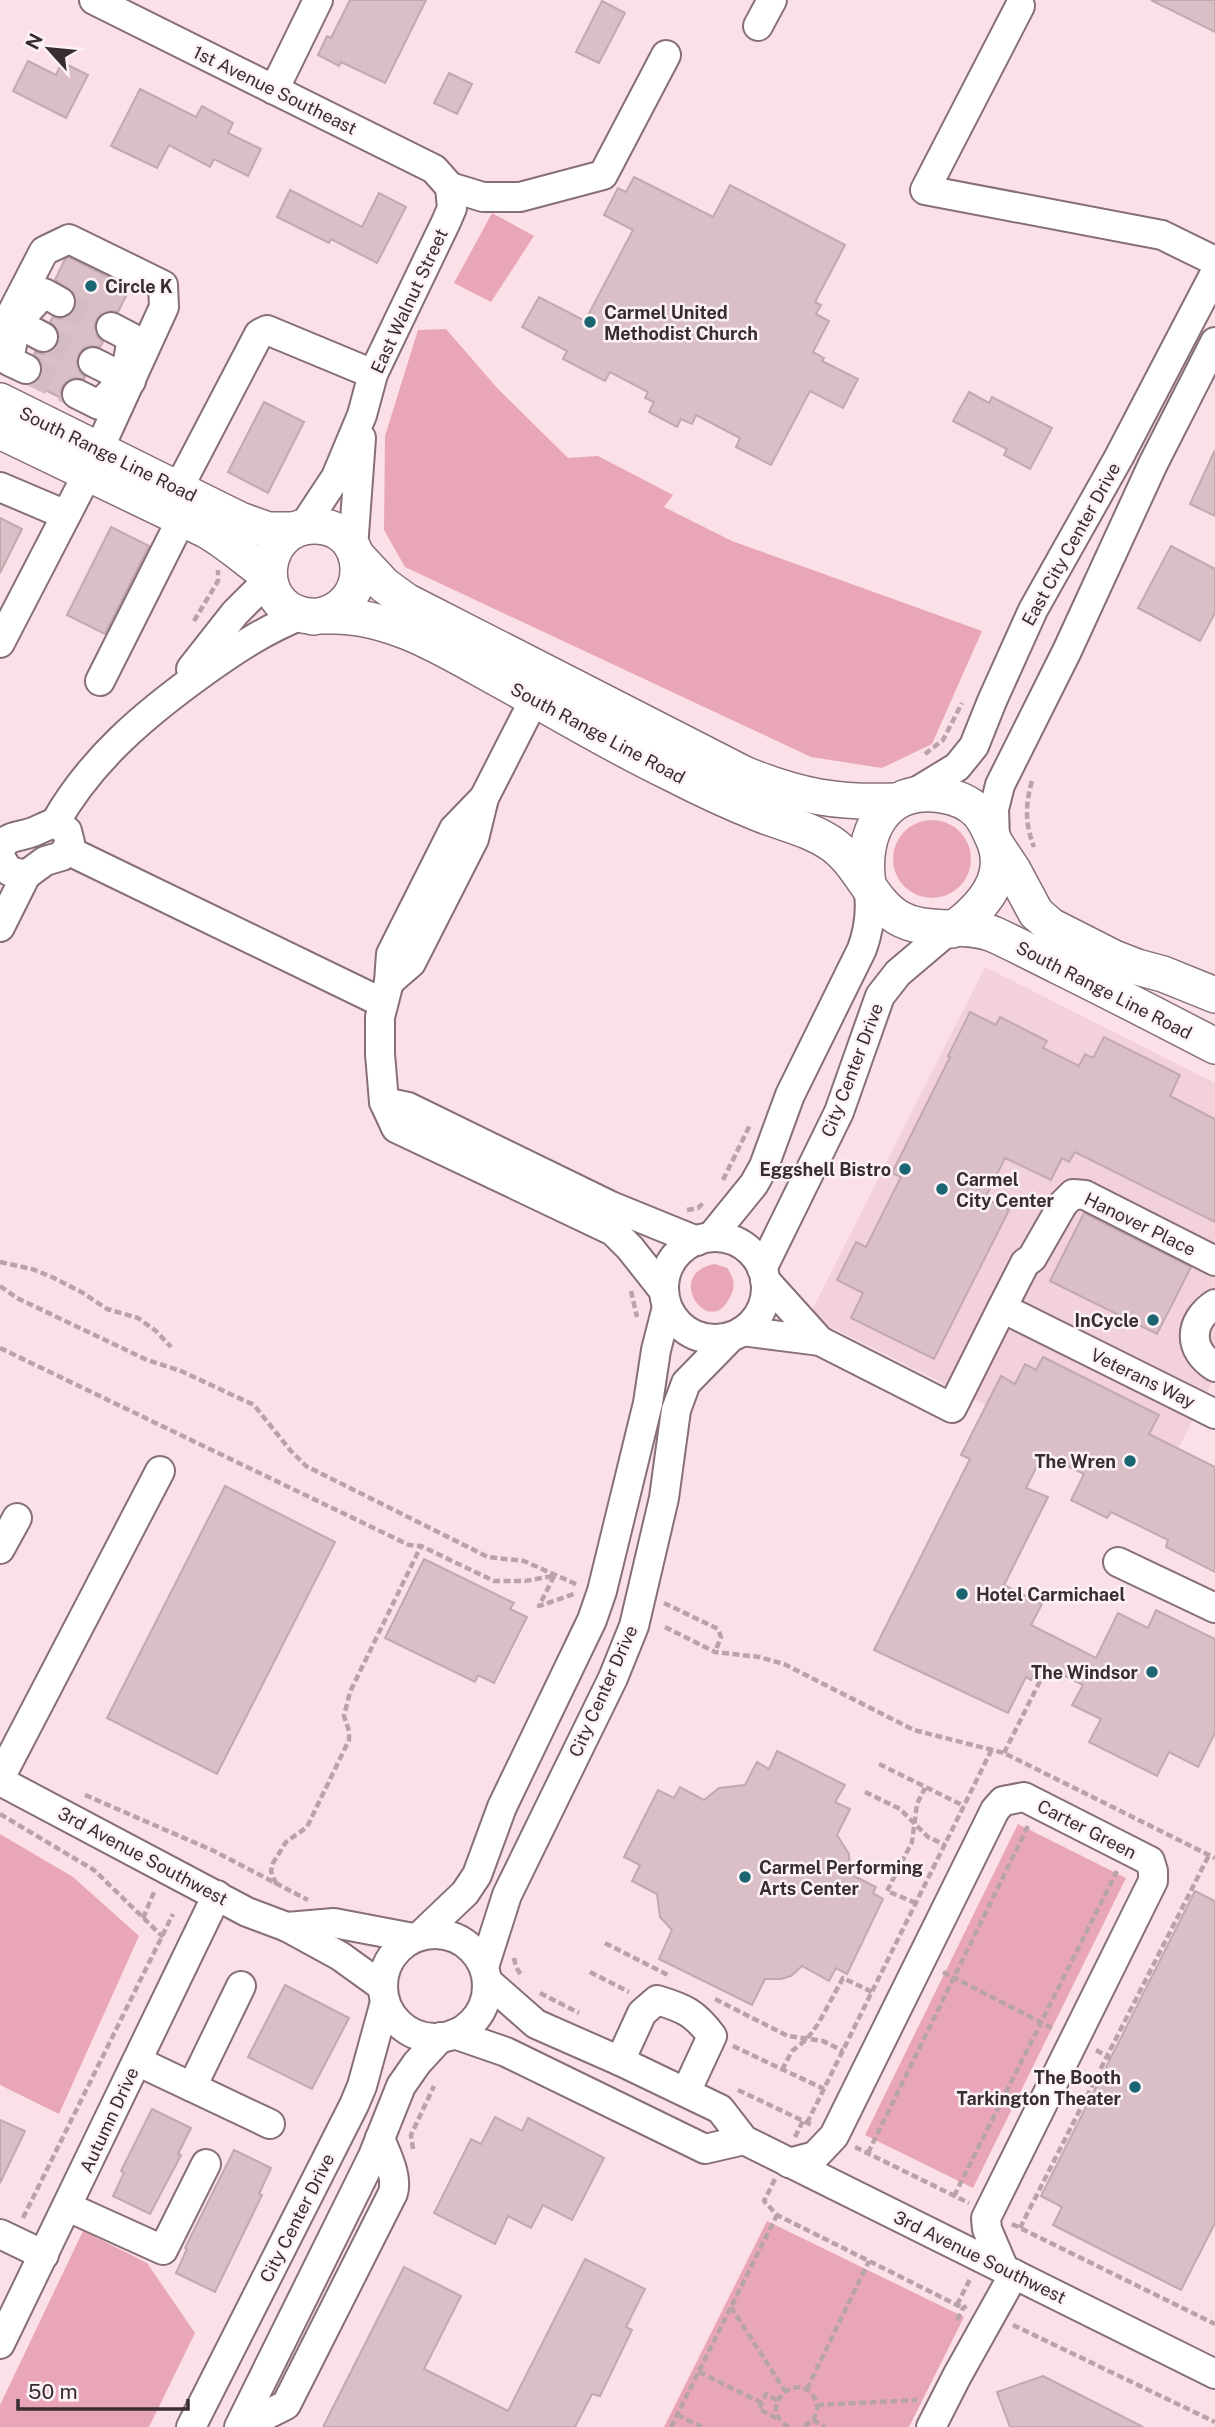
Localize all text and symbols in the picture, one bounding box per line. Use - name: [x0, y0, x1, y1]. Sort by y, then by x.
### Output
- north arrow: [14, 14, 84, 84]
- text: N: [21, 30, 47, 53]
- street label: 1st Avenue Southeast: [190, 41, 360, 139]
- street label: East Walnut Street: [366, 225, 452, 377]
- place label: Circle K: [105, 276, 173, 297]
- marker: Circle K: [83, 278, 99, 294]
- place label: Carmel United Methodist Church: [604, 302, 758, 344]
- marker: Carmel United Methodist Church: [582, 314, 598, 330]
- street label: South Range Line Road: [16, 402, 200, 506]
- street label: East City Center Drive: [1017, 459, 1125, 629]
- street label: South Range Line Road: [507, 678, 689, 788]
- street label: South Range Line Road: [1013, 936, 1195, 1044]
- street label: City Center Drive: [817, 1000, 887, 1140]
- place label: Eggshell Bistro: [760, 1159, 891, 1180]
- marker: Eggshell Bistro: [897, 1161, 913, 1177]
- place label: Carmel City Center: [956, 1169, 1055, 1211]
- marker: Carmel City Center: [934, 1181, 950, 1197]
- street label: Hanover Place: [1081, 1188, 1199, 1260]
- place label: InCycle: [1074, 1310, 1139, 1331]
- marker: InCycle: [1145, 1312, 1161, 1328]
- street label: Veterans Way: [1087, 1344, 1199, 1413]
- place label: The Wren: [1035, 1451, 1116, 1472]
- marker: The Wren: [1122, 1453, 1138, 1469]
- place label: Hotel Carmichael: [976, 1584, 1125, 1605]
- marker: Hotel Carmichael: [954, 1586, 970, 1602]
- street label: City Center Drive: [565, 1622, 641, 1760]
- place label: The Windsor: [1031, 1662, 1139, 1683]
- marker: The Windsor: [1144, 1664, 1160, 1680]
- street label: Carter Green: [1034, 1795, 1140, 1863]
- street label: 3rd Avenue Southwest: [55, 1802, 231, 1910]
- place label: Carmel Performing Arts Center: [759, 1857, 923, 1899]
- marker: Carmel Performing Arts Center: [737, 1869, 753, 1885]
- street label: Autumn Drive: [75, 2064, 143, 2176]
- place label: The Booth Tarkington Theater: [957, 2067, 1122, 2109]
- marker: The Booth Tarkington Theater: [1127, 2079, 1143, 2095]
- street label: City Center Drive: [255, 2150, 339, 2286]
- street label: 3rd Avenue Southwest: [890, 2206, 1070, 2308]
- scale bar: [18, 2368, 187, 2412]
- text: 50 m: [28, 2379, 78, 2404]

